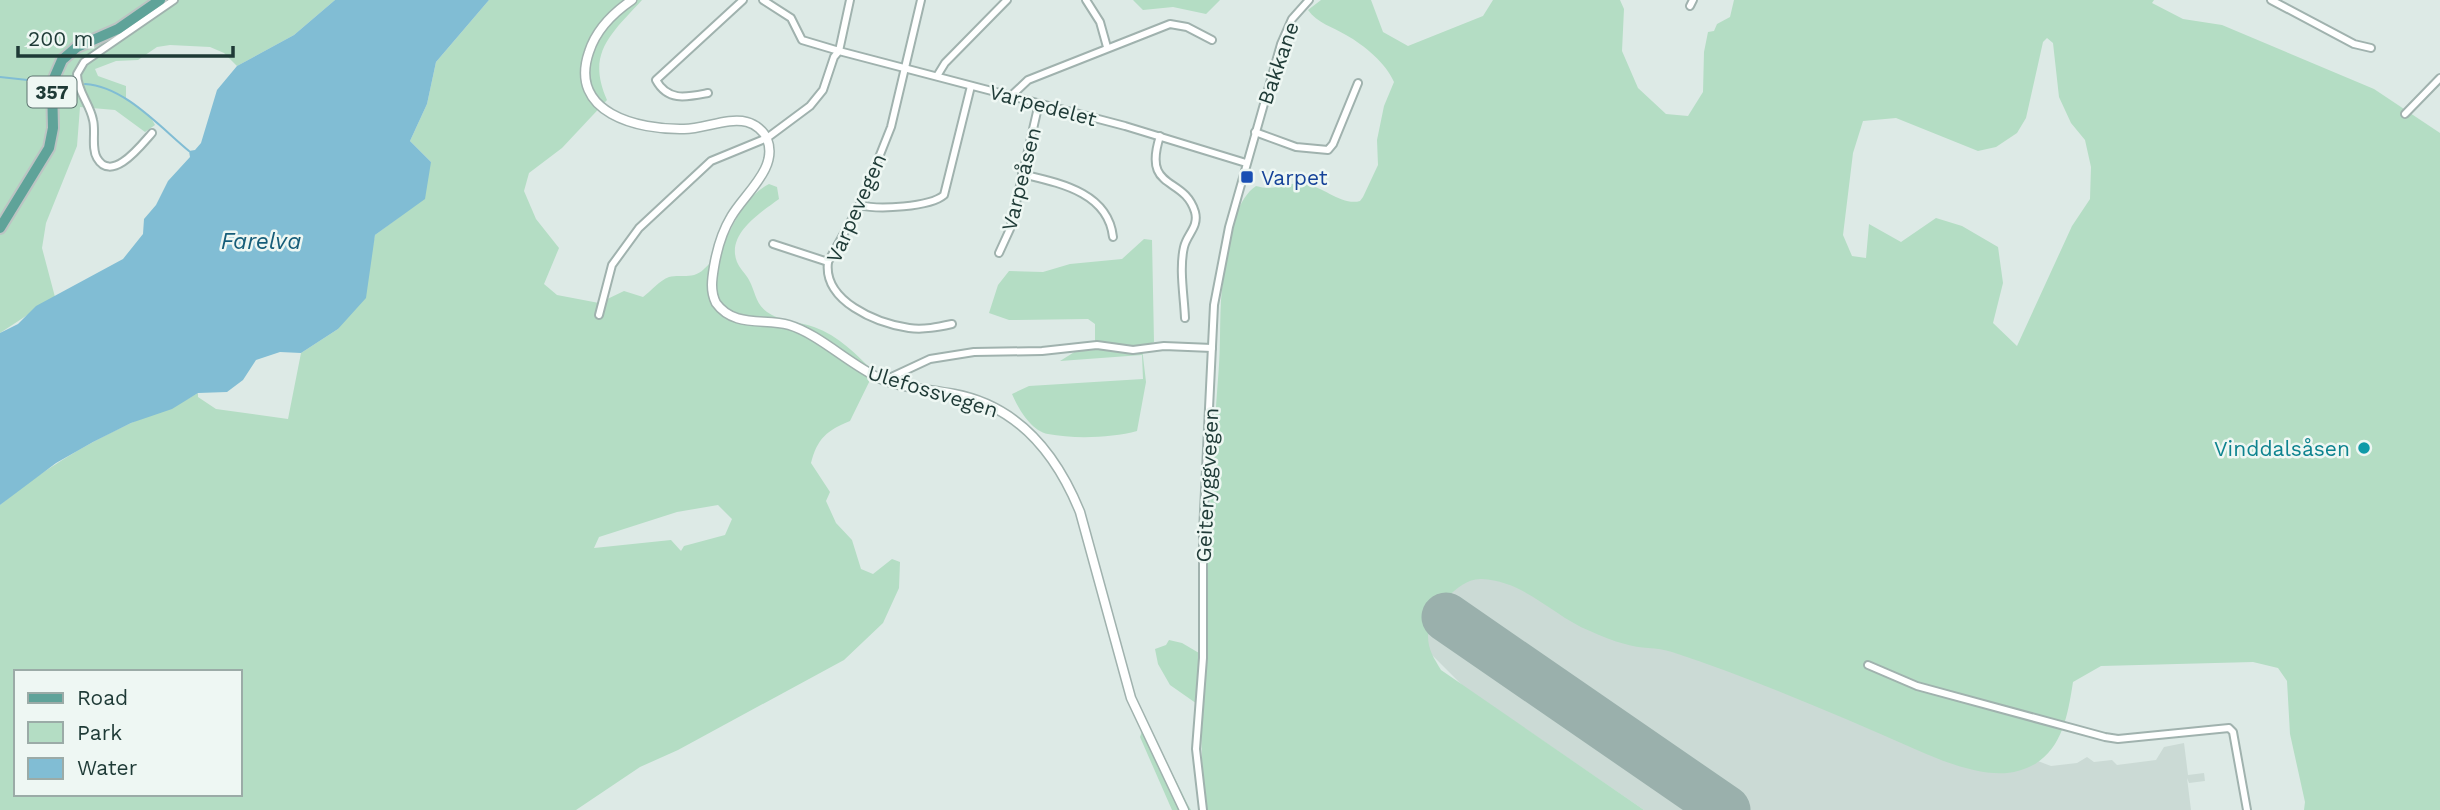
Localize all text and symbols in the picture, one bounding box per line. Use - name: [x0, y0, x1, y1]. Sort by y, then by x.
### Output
- scale bar: [18, 14, 233, 58]
- street label: Bakkane: [1252, 18, 1304, 108]
- text: 200 m: [28, 26, 94, 51]
- road number: 357: [28, 76, 76, 108]
- street label: Varpedelet: [986, 79, 1100, 131]
- street label: Varpeåsen: [996, 124, 1046, 234]
- street label: Varpevegen: [821, 149, 891, 267]
- place label: Varpet: [1261, 165, 1328, 190]
- marker: Varpet: [1239, 169, 1255, 185]
- water label: Farelva: [221, 228, 301, 255]
- street label: Ulefossvegen: [865, 359, 1001, 423]
- street label: Geiteryggvegen: [1190, 407, 1224, 563]
- place label: Vinddalsåsen: [2214, 436, 2350, 461]
- marker: Vinddalsåsen: [2356, 440, 2372, 456]
- legend: [14, 670, 242, 796]
- text: Road: [77, 685, 128, 710]
- text: Park: [77, 720, 122, 745]
- text: Water: [77, 755, 138, 780]

